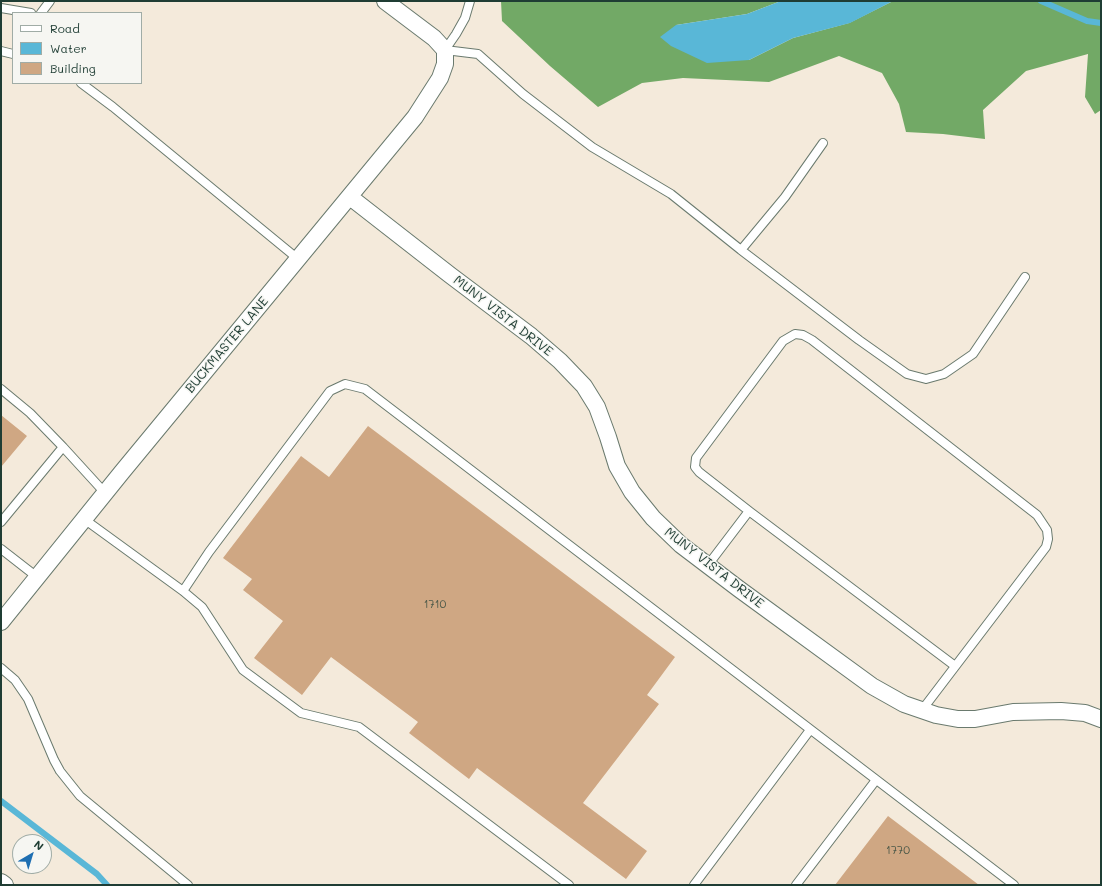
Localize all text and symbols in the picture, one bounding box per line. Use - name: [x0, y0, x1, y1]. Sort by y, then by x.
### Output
- legend: [12, 12, 142, 84]
- text: Road: [50, 20, 80, 36]
- text: Water: [50, 40, 87, 56]
- text: Building: [50, 60, 96, 76]
- street label: MUNY VISTA DRIVE: [450, 272, 556, 360]
- street label: BUCKMASTER LANE: [182, 294, 272, 396]
- street label: MUNY VISTA DRIVE: [661, 524, 767, 612]
- house number: 1710: [424, 598, 446, 612]
- north arrow: [12, 834, 52, 874]
- text: N: [31, 836, 47, 853]
- house number: 1770: [886, 844, 910, 858]

